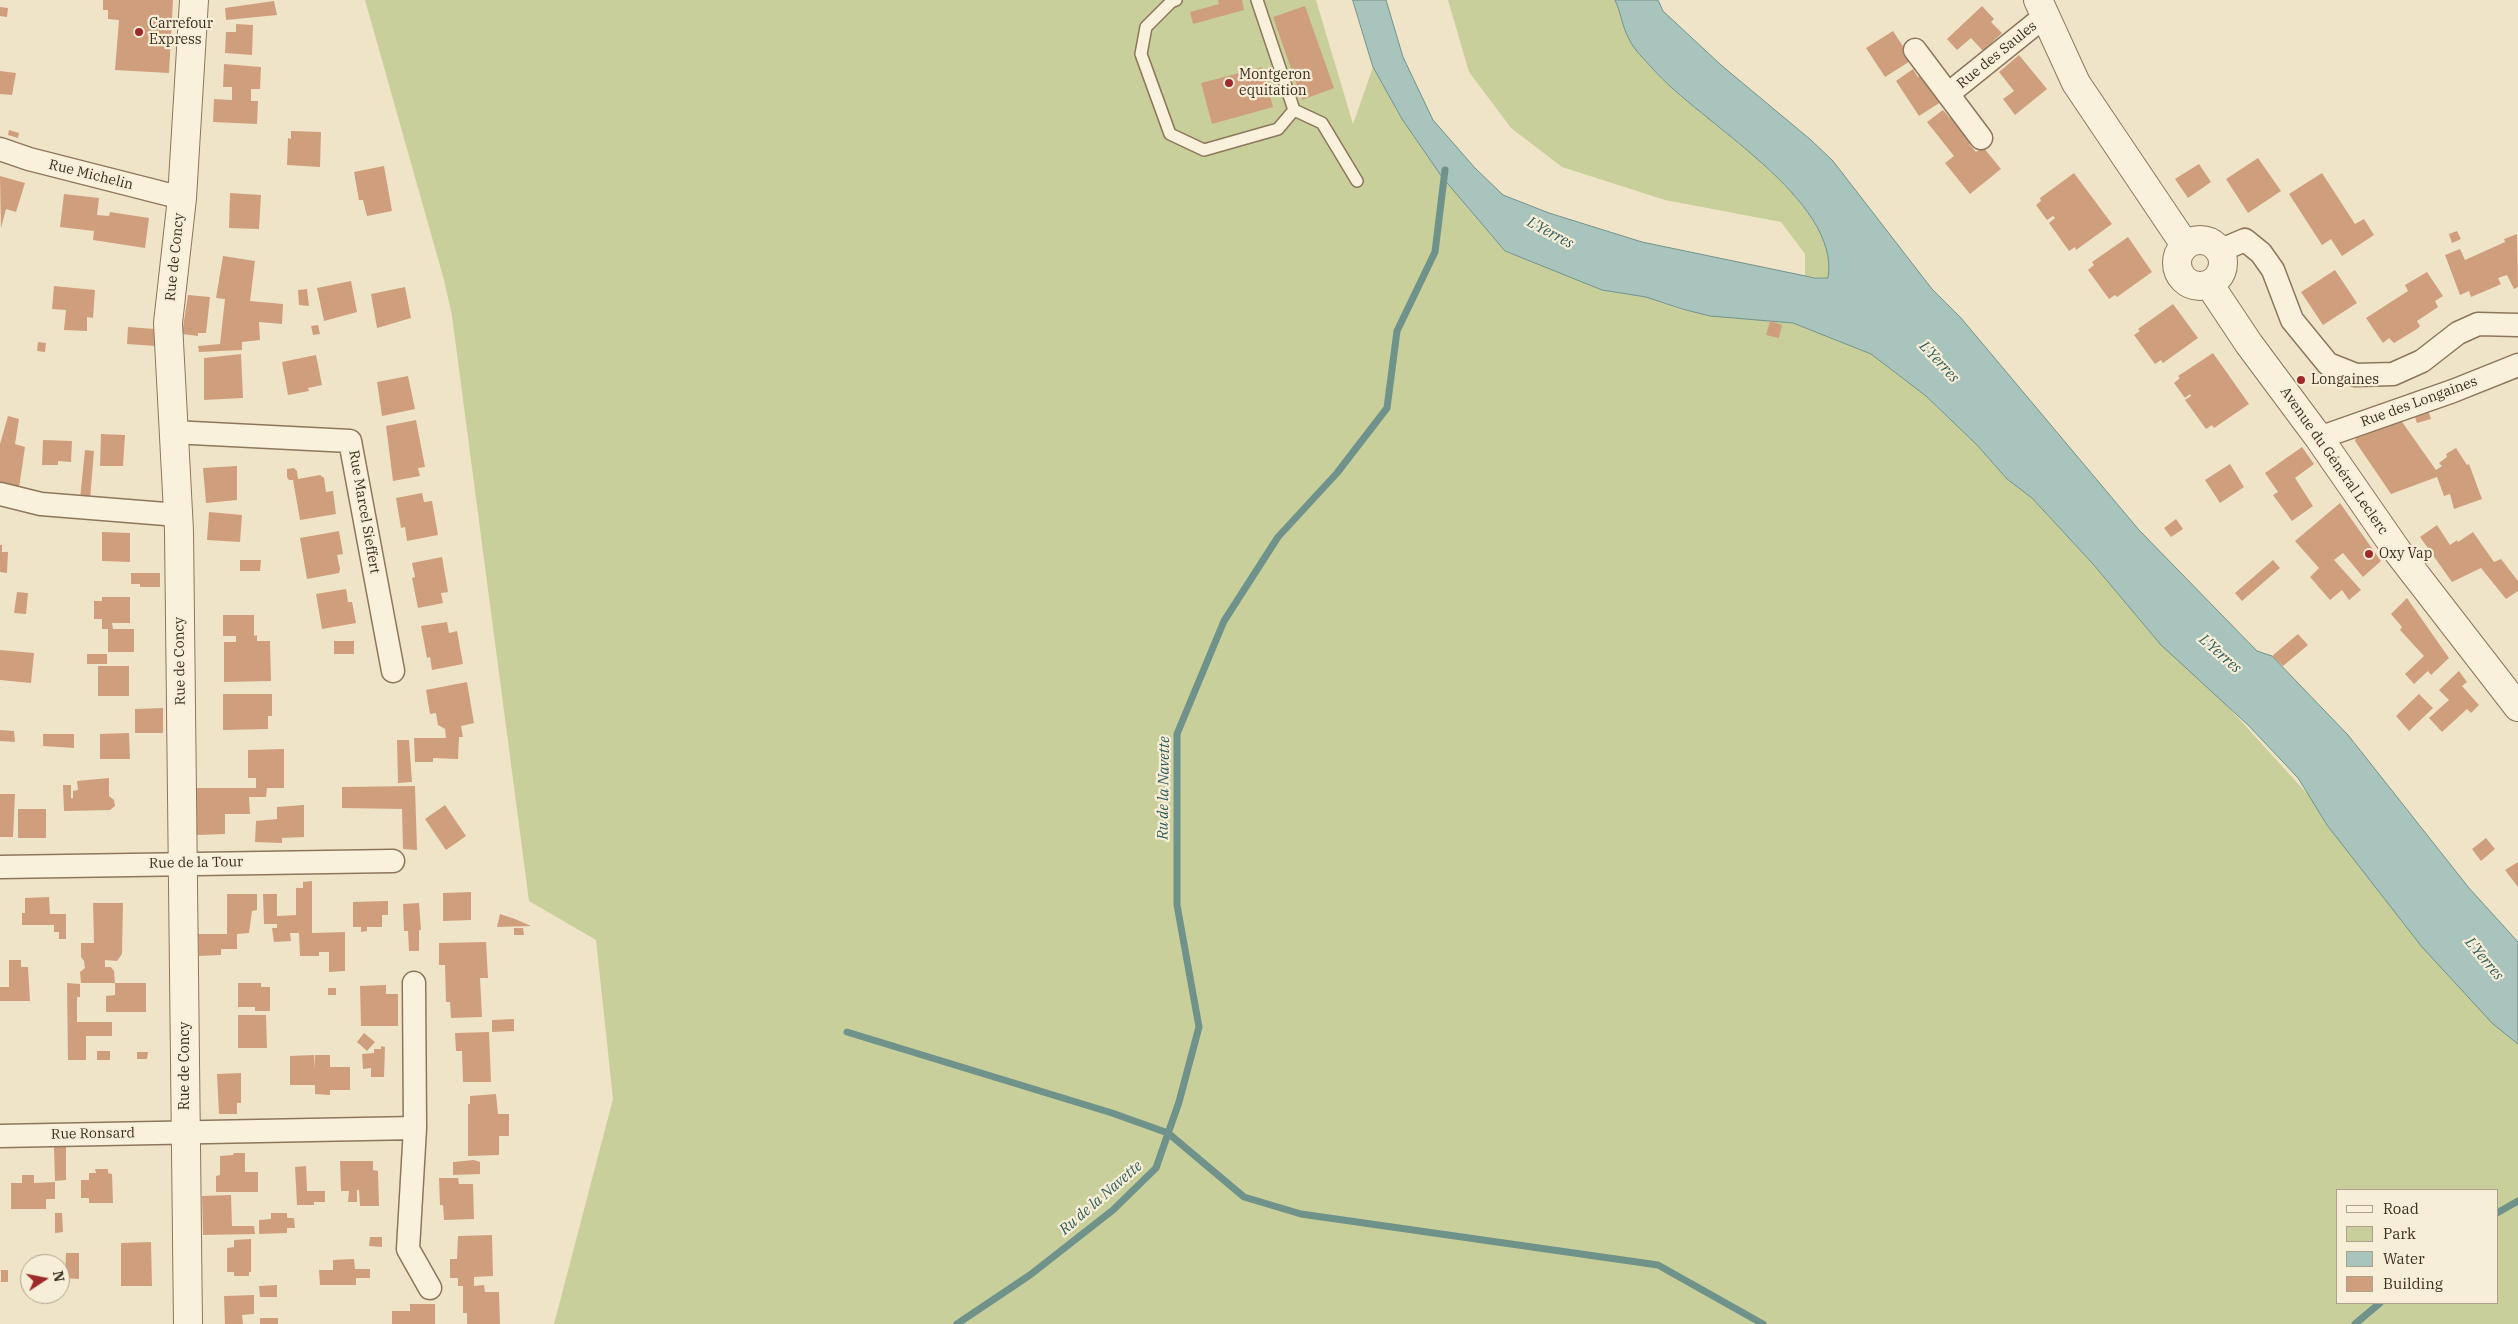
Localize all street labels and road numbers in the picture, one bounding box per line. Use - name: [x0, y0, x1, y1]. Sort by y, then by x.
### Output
- street label: Rue des Saules: [1954, 18, 2040, 92]
- street label: Rue Michelin: [47, 156, 135, 194]
- street label: Rue de Concy: [162, 212, 188, 302]
- street label: Rue des Longaines: [2358, 373, 2480, 431]
- street label: Avenue du Général Leclerc: [2277, 384, 2391, 538]
- street label: Rue Marcel Sieffert: [345, 449, 383, 575]
- street label: Rue de Concy: [171, 617, 189, 705]
- street label: Rue de la Tour: [149, 854, 243, 872]
- street label: Rue de Concy: [177, 1022, 193, 1110]
- street label: Rue Ronsard: [51, 1125, 135, 1143]

